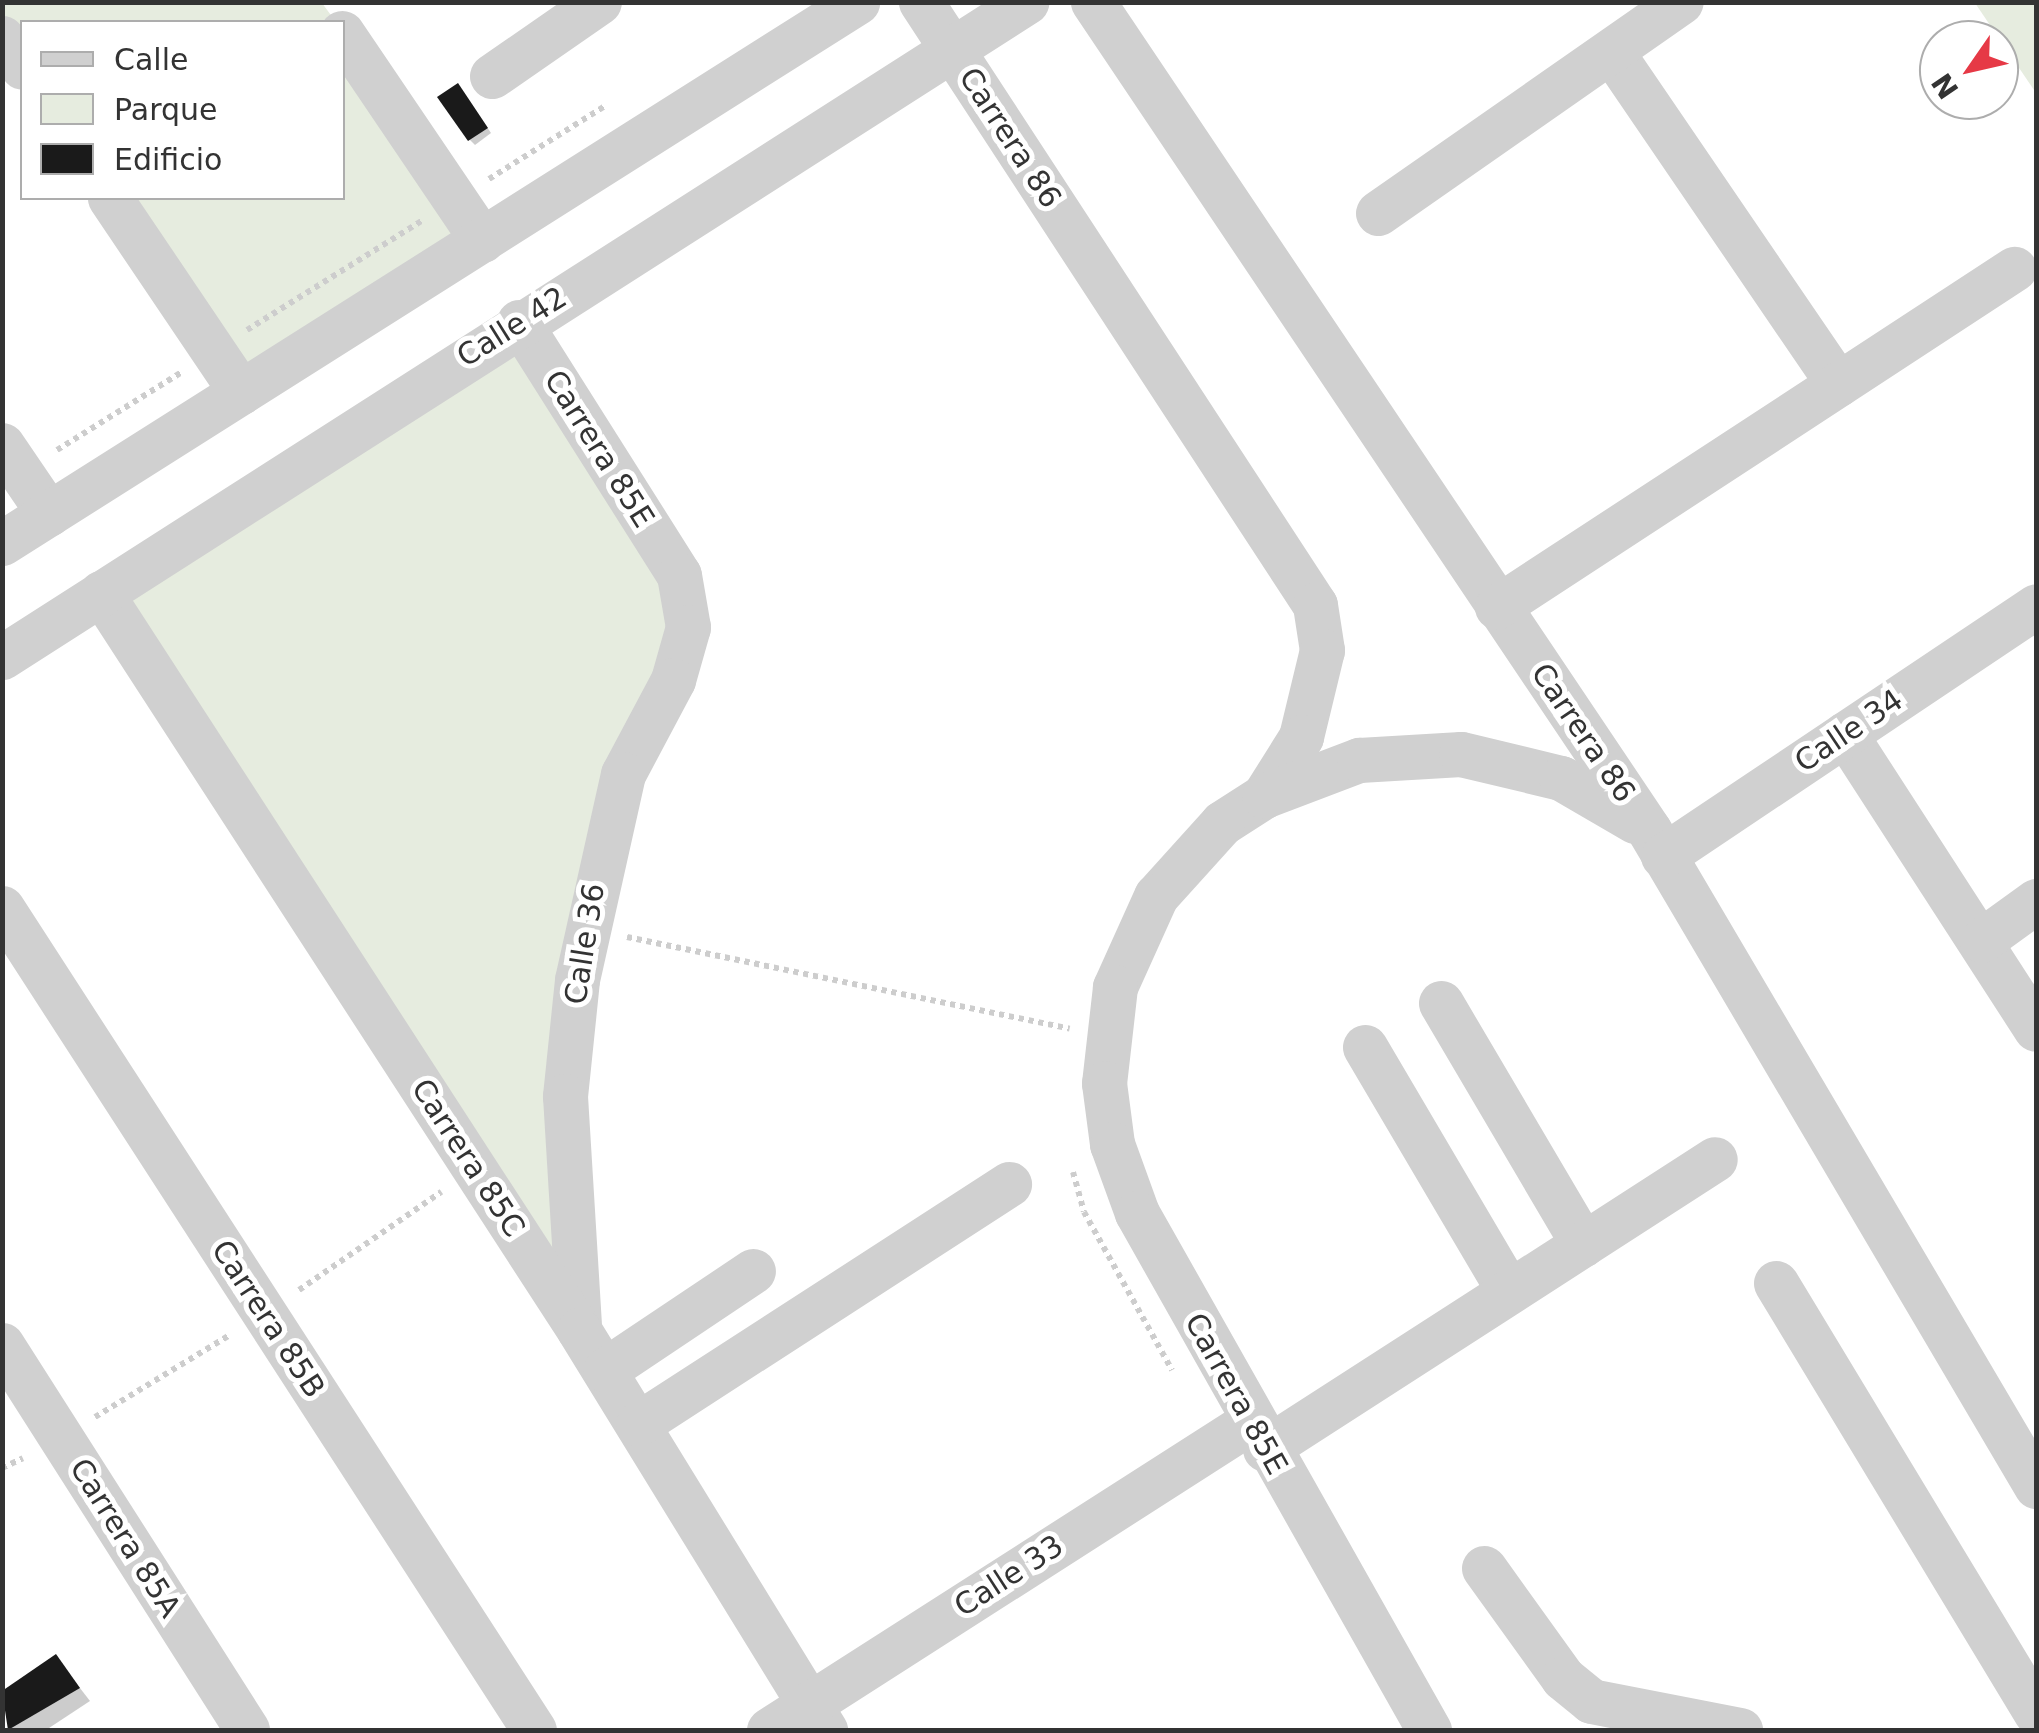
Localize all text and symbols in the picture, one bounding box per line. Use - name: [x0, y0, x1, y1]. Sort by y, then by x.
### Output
- legend: [20, 20, 345, 200]
- north arrow: [1919, 20, 2019, 120]
- text: Calle: [114, 42, 188, 77]
- street label: Carrera 86: [951, 61, 1069, 215]
- text: N: [1925, 67, 1966, 105]
- text: Parque: [114, 92, 217, 127]
- text: Edificio: [114, 142, 222, 177]
- street label: Calle 42: [451, 279, 573, 375]
- street label: Carrera 85E: [536, 364, 662, 534]
- street label: Carrera 86: [1523, 657, 1643, 809]
- street label: Calle 34: [1788, 682, 1910, 780]
- street label: Calle 36: [558, 881, 612, 1007]
- street label: Carrera 85C: [404, 1072, 532, 1244]
- street label: Carrera 85B: [204, 1234, 332, 1404]
- street label: Carrera 85E: [1177, 1307, 1295, 1481]
- street label: Carrera 85A: [62, 1452, 188, 1624]
- street label: Calle 33: [948, 1528, 1070, 1624]

